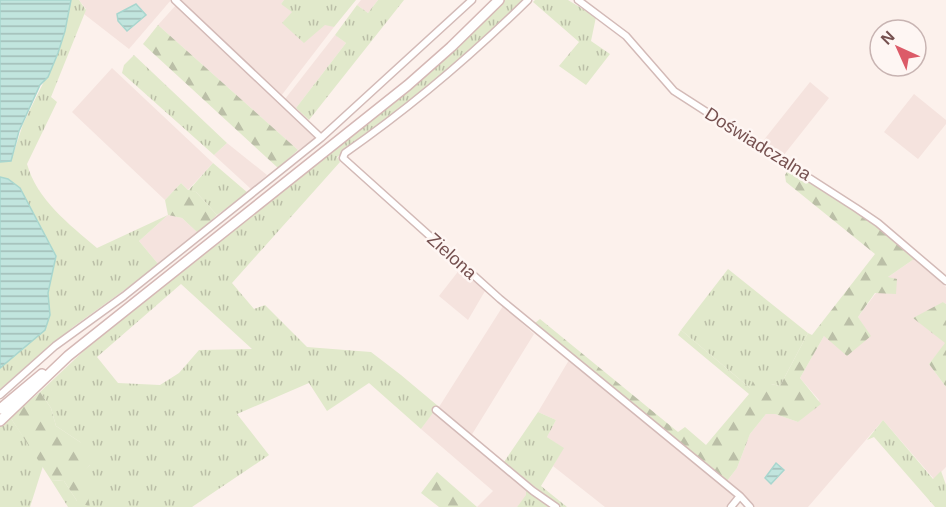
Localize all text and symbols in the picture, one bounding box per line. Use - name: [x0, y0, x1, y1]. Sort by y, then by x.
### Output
- north arrow: [868, 18, 928, 78]
- text: N: [878, 28, 898, 48]
- street label: Doświadczalna: [701, 103, 815, 185]
- street label: Zielona: [423, 229, 481, 284]

